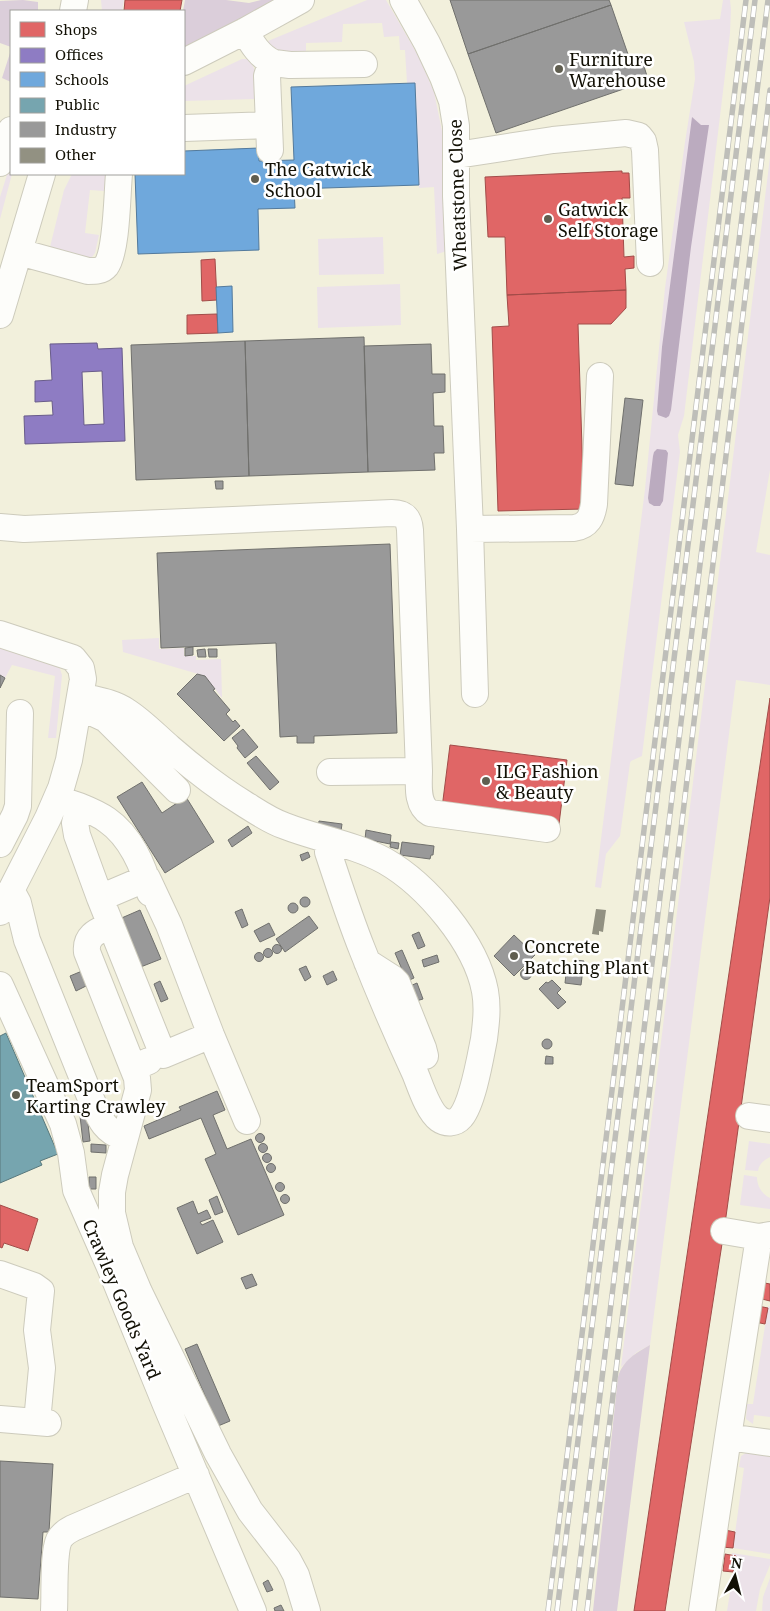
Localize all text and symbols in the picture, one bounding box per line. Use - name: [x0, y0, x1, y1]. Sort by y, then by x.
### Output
- legend: [10, 10, 185, 175]
- text: Shops: [55, 19, 98, 39]
- text: Offices: [55, 44, 104, 64]
- place label: Furniture Warehouse: [569, 47, 666, 92]
- marker: Furniture Warehouse: [553, 63, 565, 75]
- text: Schools: [55, 69, 109, 89]
- text: Public: [55, 94, 100, 114]
- text: Industry: [55, 119, 117, 139]
- street label: Wheatstone Close: [442, 119, 472, 271]
- text: Other: [55, 144, 96, 164]
- place label: The Gatwick School: [265, 157, 372, 202]
- marker: The Gatwick School: [249, 173, 261, 185]
- place label: Gatwick Self Storage: [558, 197, 658, 242]
- marker: Gatwick Self Storage: [542, 213, 554, 225]
- place label: ILG Fashion & Beauty: [496, 759, 599, 804]
- marker: ILG Fashion & Beauty: [480, 775, 492, 787]
- place label: Concrete Batching Plant: [524, 934, 649, 979]
- marker: Concrete Batching Plant: [508, 950, 520, 962]
- place label: TeamSport Karting Crawley: [26, 1073, 166, 1118]
- marker: TeamSport Karting Crawley: [10, 1089, 22, 1101]
- street label: Crawley Goods Yard: [77, 1215, 167, 1383]
- north arrow: [710, 1551, 760, 1601]
- text: N: [730, 1552, 743, 1573]

